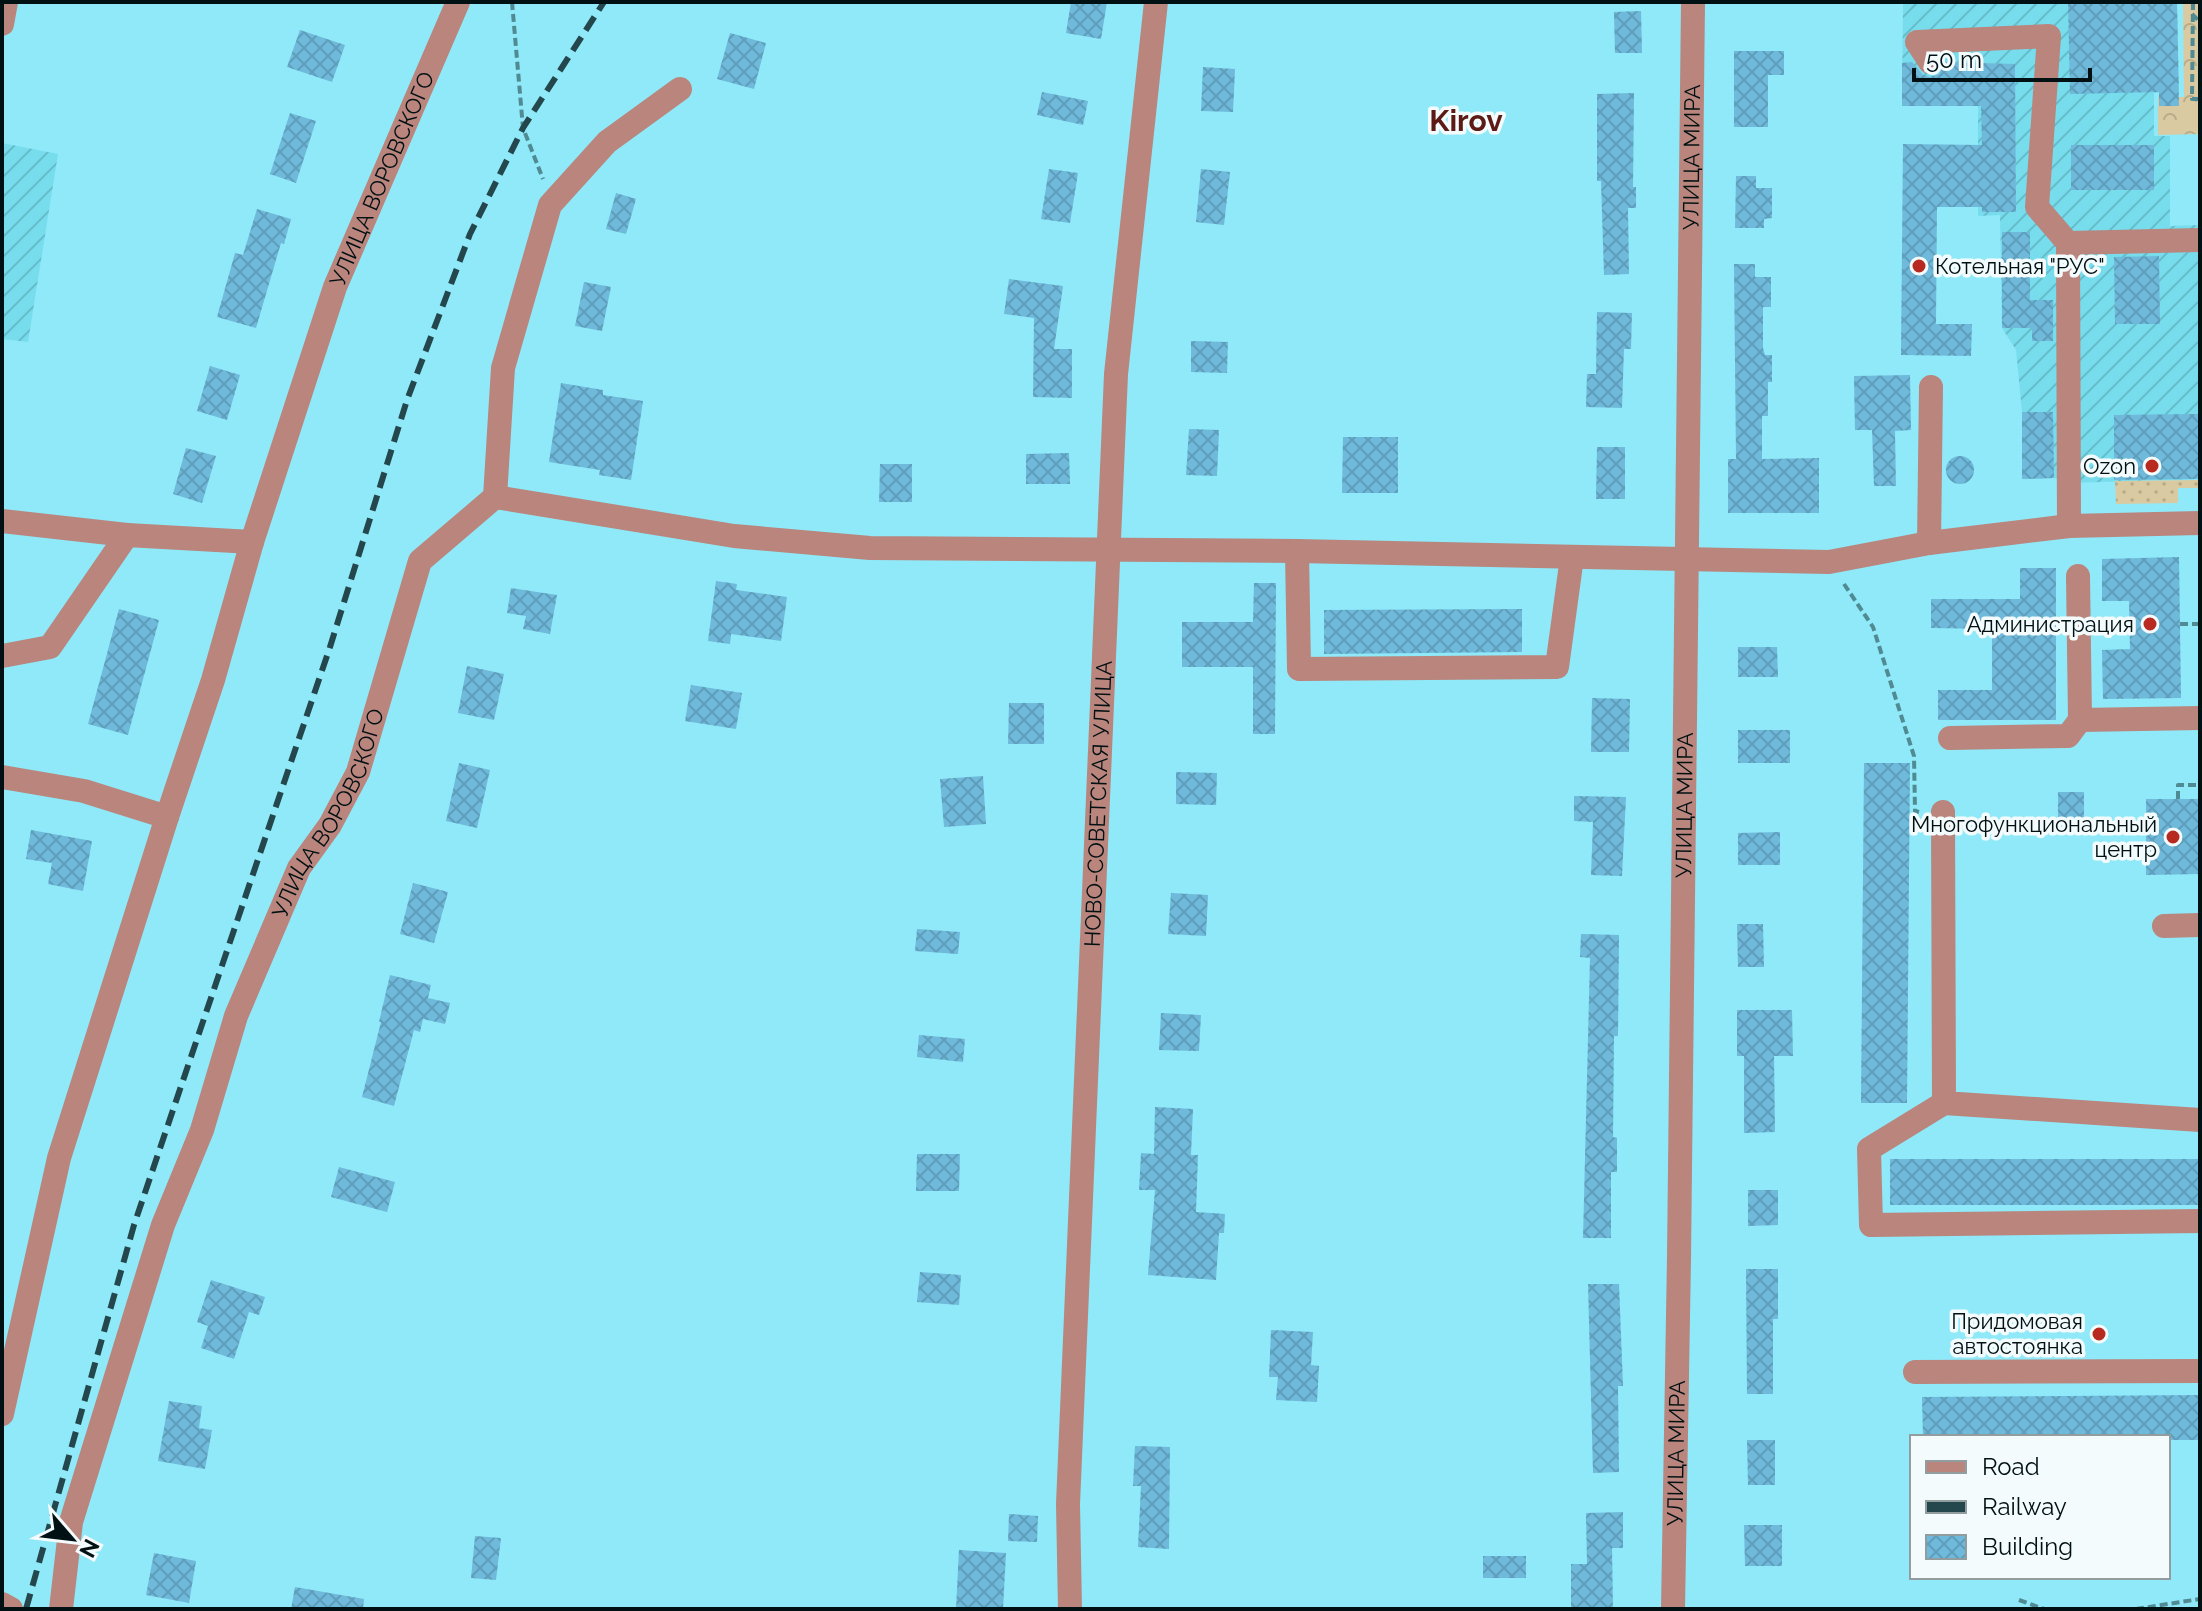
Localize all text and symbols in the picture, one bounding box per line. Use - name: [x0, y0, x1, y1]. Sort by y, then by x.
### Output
- scale bar: [1914, 32, 2090, 82]
- text: 50 m: [1926, 45, 1982, 74]
- street label: УЛИЦА ВОРОВСКОГО: [324, 68, 439, 290]
- street label: УЛИЦА МИРА: [1677, 84, 1705, 230]
- district label: Kirov: [1429, 103, 1503, 138]
- place label: Котельная "РУС": [1935, 253, 2105, 279]
- marker: Котельная "РУС": [1910, 257, 1928, 275]
- place label: Ozon: [2083, 453, 2136, 479]
- marker: Ozon: [2143, 457, 2161, 475]
- place label: Администрация: [1967, 611, 2134, 637]
- marker: Администрация: [2141, 615, 2159, 633]
- street label: НОВО-СОВЕТСКАЯ УЛИЦА: [1079, 660, 1117, 947]
- street label: УЛИЦА ВОРОВСКОГО: [266, 705, 389, 921]
- street label: УЛИЦА МИРА: [1670, 732, 1698, 878]
- place label: Многофункциональный центр: [1911, 811, 2157, 862]
- marker: Многофункциональный центр: [2164, 828, 2182, 846]
- place label: Придомовая автостоянка: [1951, 1308, 2083, 1359]
- marker: Придомовая автостоянка: [2090, 1325, 2108, 1343]
- street label: УЛИЦА МИРА: [1661, 1380, 1690, 1526]
- legend: [1910, 1435, 2170, 1579]
- text: Road: [1982, 1452, 2040, 1481]
- text: Railway: [1982, 1492, 2067, 1521]
- north arrow: [32, 1499, 112, 1579]
- text: Building: [1982, 1532, 2073, 1561]
- text: N: [74, 1535, 105, 1562]

